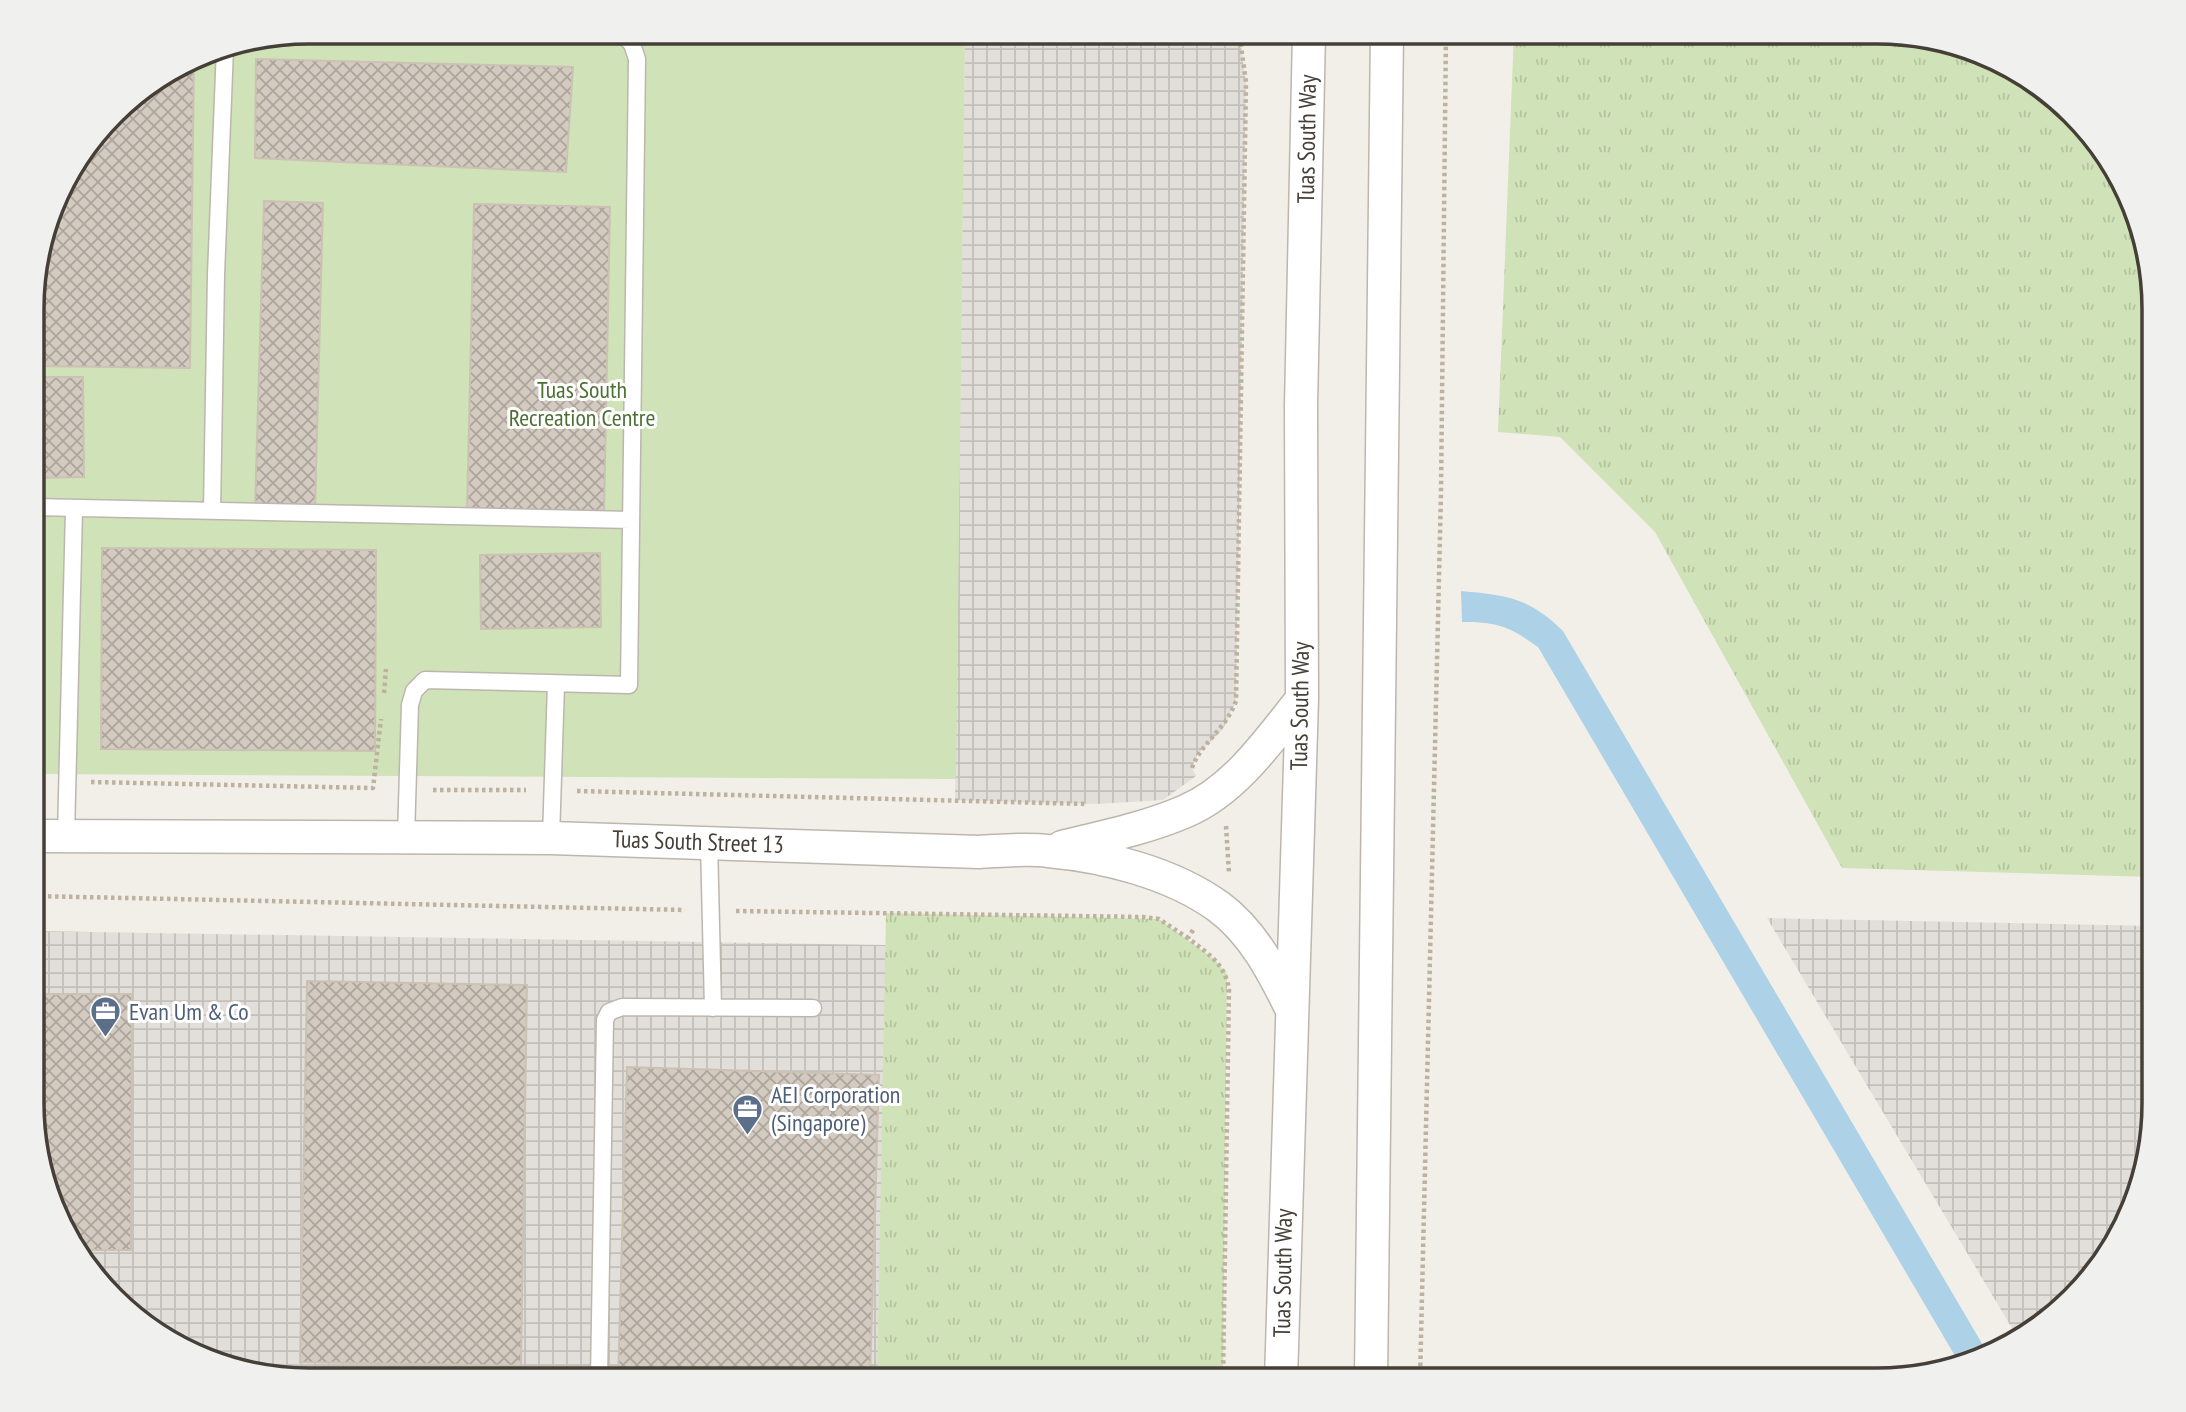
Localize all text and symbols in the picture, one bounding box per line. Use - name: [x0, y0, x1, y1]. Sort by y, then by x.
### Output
- street label: Tuas South Way: [1290, 74, 1323, 204]
- park label: Tuas South Recreation Centre: [509, 374, 655, 433]
- street label: Tuas South Way: [1283, 641, 1316, 771]
- street label: Tuas South Street 13: [612, 823, 784, 860]
- office icon: Evan Um & Co: [89, 995, 123, 1039]
- place label: Evan Um & Co: [129, 996, 249, 1027]
- place label: AEI Corporation (Singapore): [771, 1079, 900, 1138]
- office icon: AEI Corporation (Singapore): [731, 1092, 765, 1136]
- street label: Tuas South Way: [1266, 1208, 1299, 1338]

